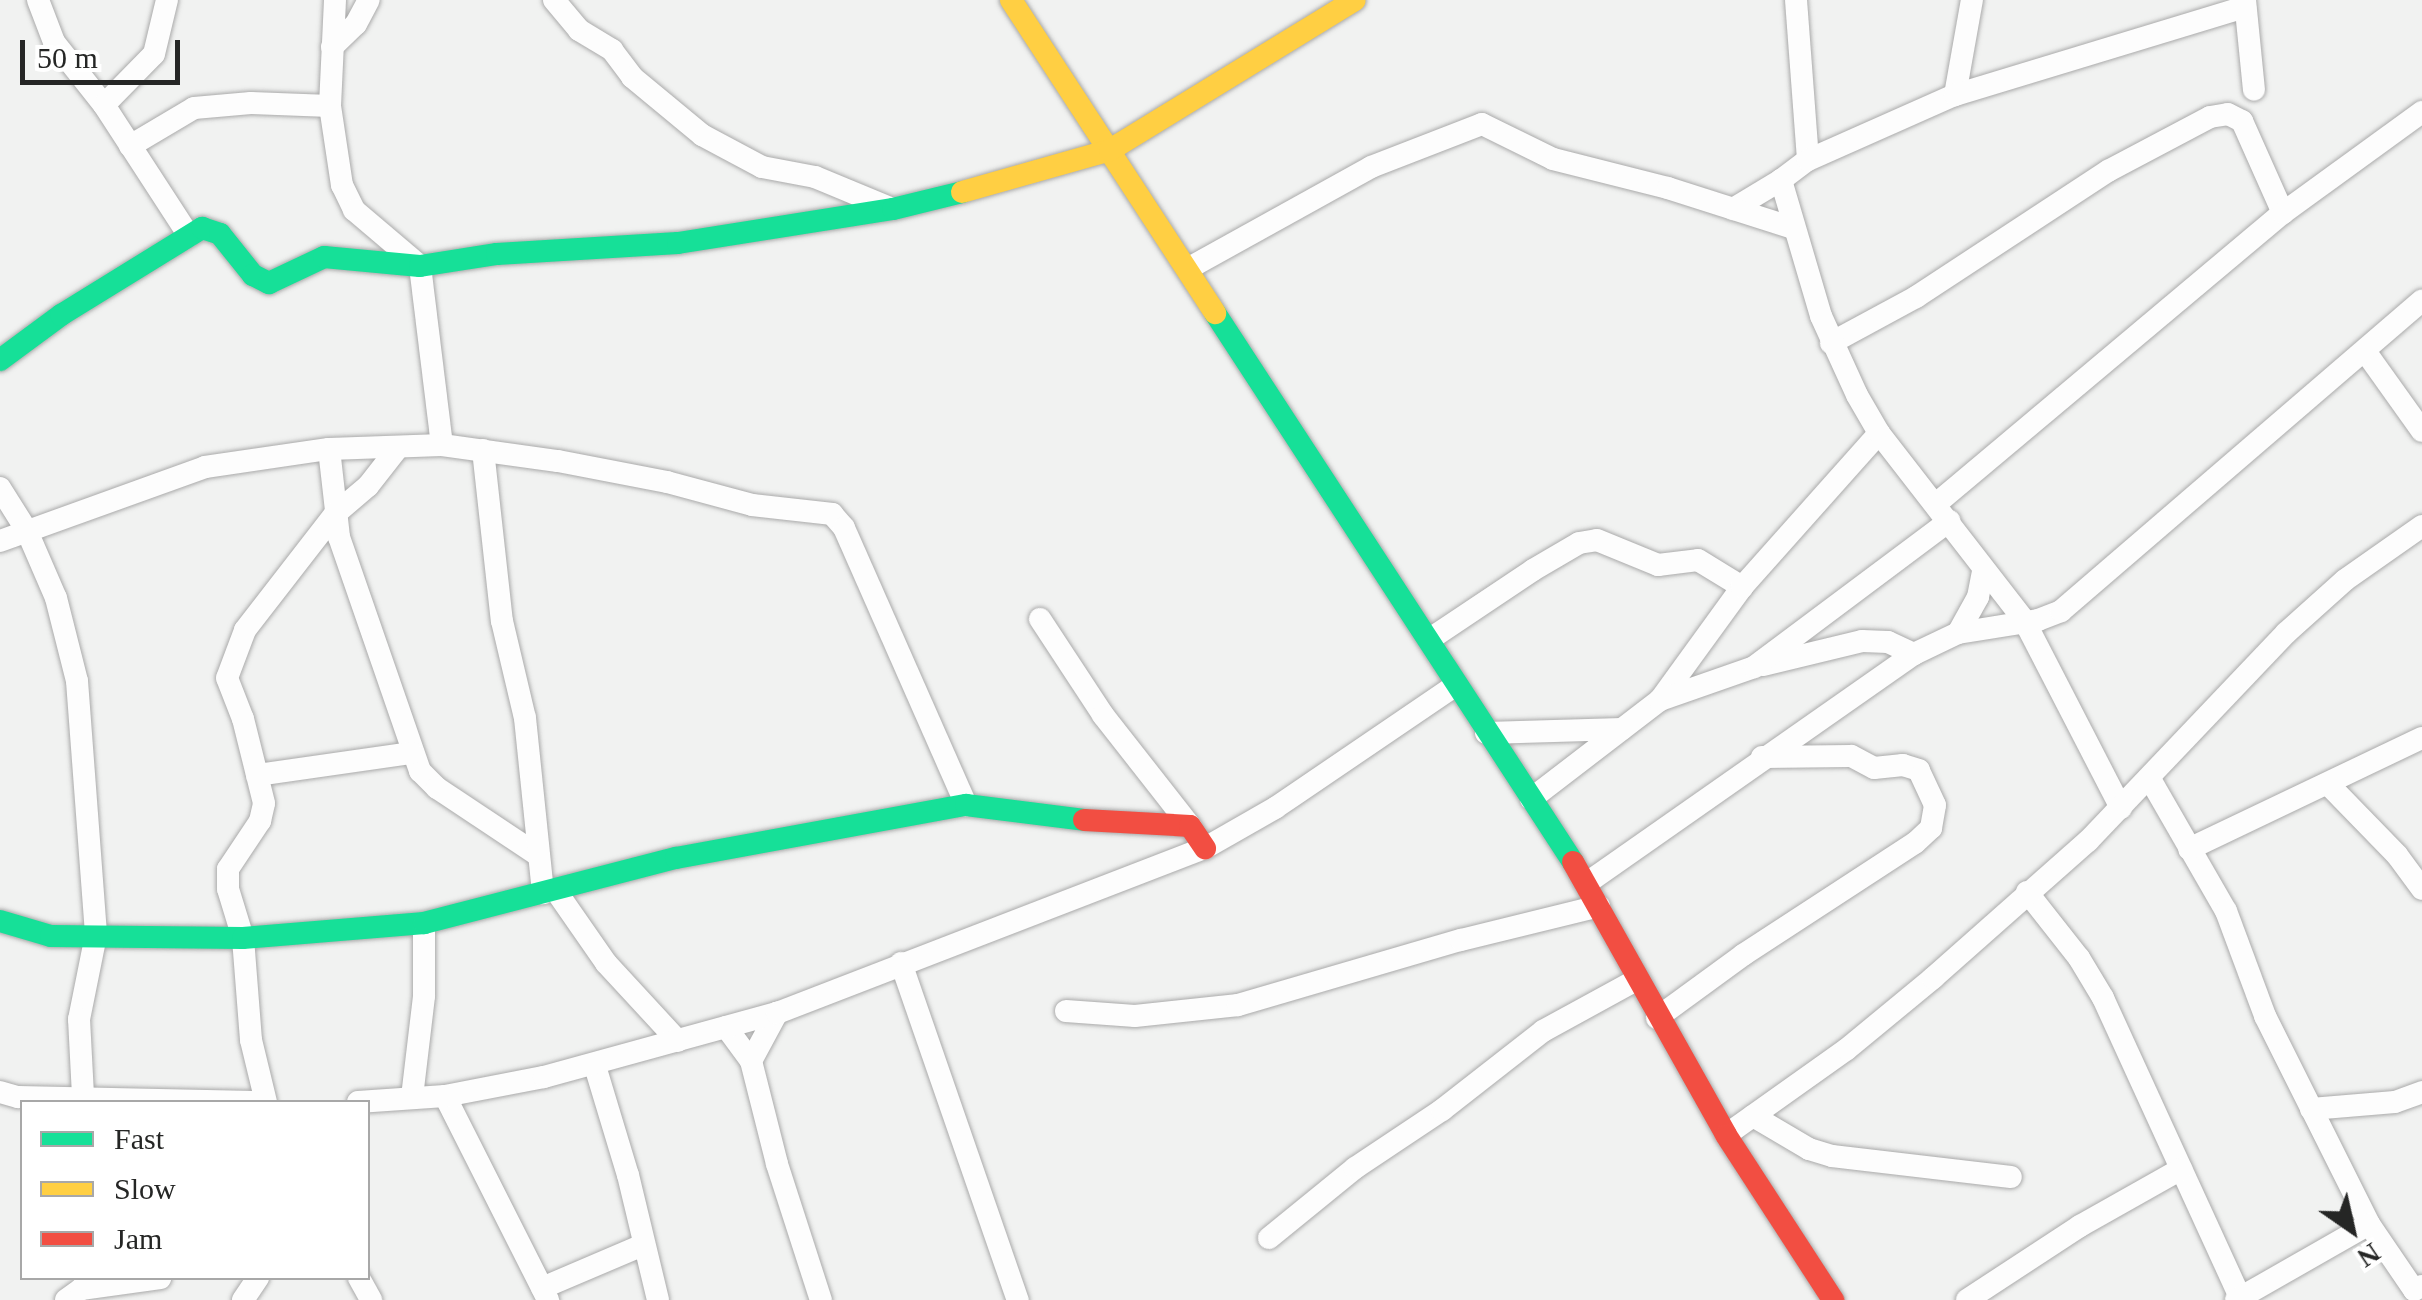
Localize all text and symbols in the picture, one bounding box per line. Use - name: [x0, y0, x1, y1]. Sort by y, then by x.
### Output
- scale bar: [25, 20, 185, 82]
- text: 50 m: [37, 41, 98, 74]
- legend: [20, 1100, 370, 1280]
- text: Fast: [114, 1122, 164, 1155]
- text: Slow: [114, 1172, 176, 1205]
- north arrow: [2302, 1180, 2402, 1280]
- text: Jam: [114, 1222, 162, 1255]
- text: N: [2352, 1237, 2386, 1274]

